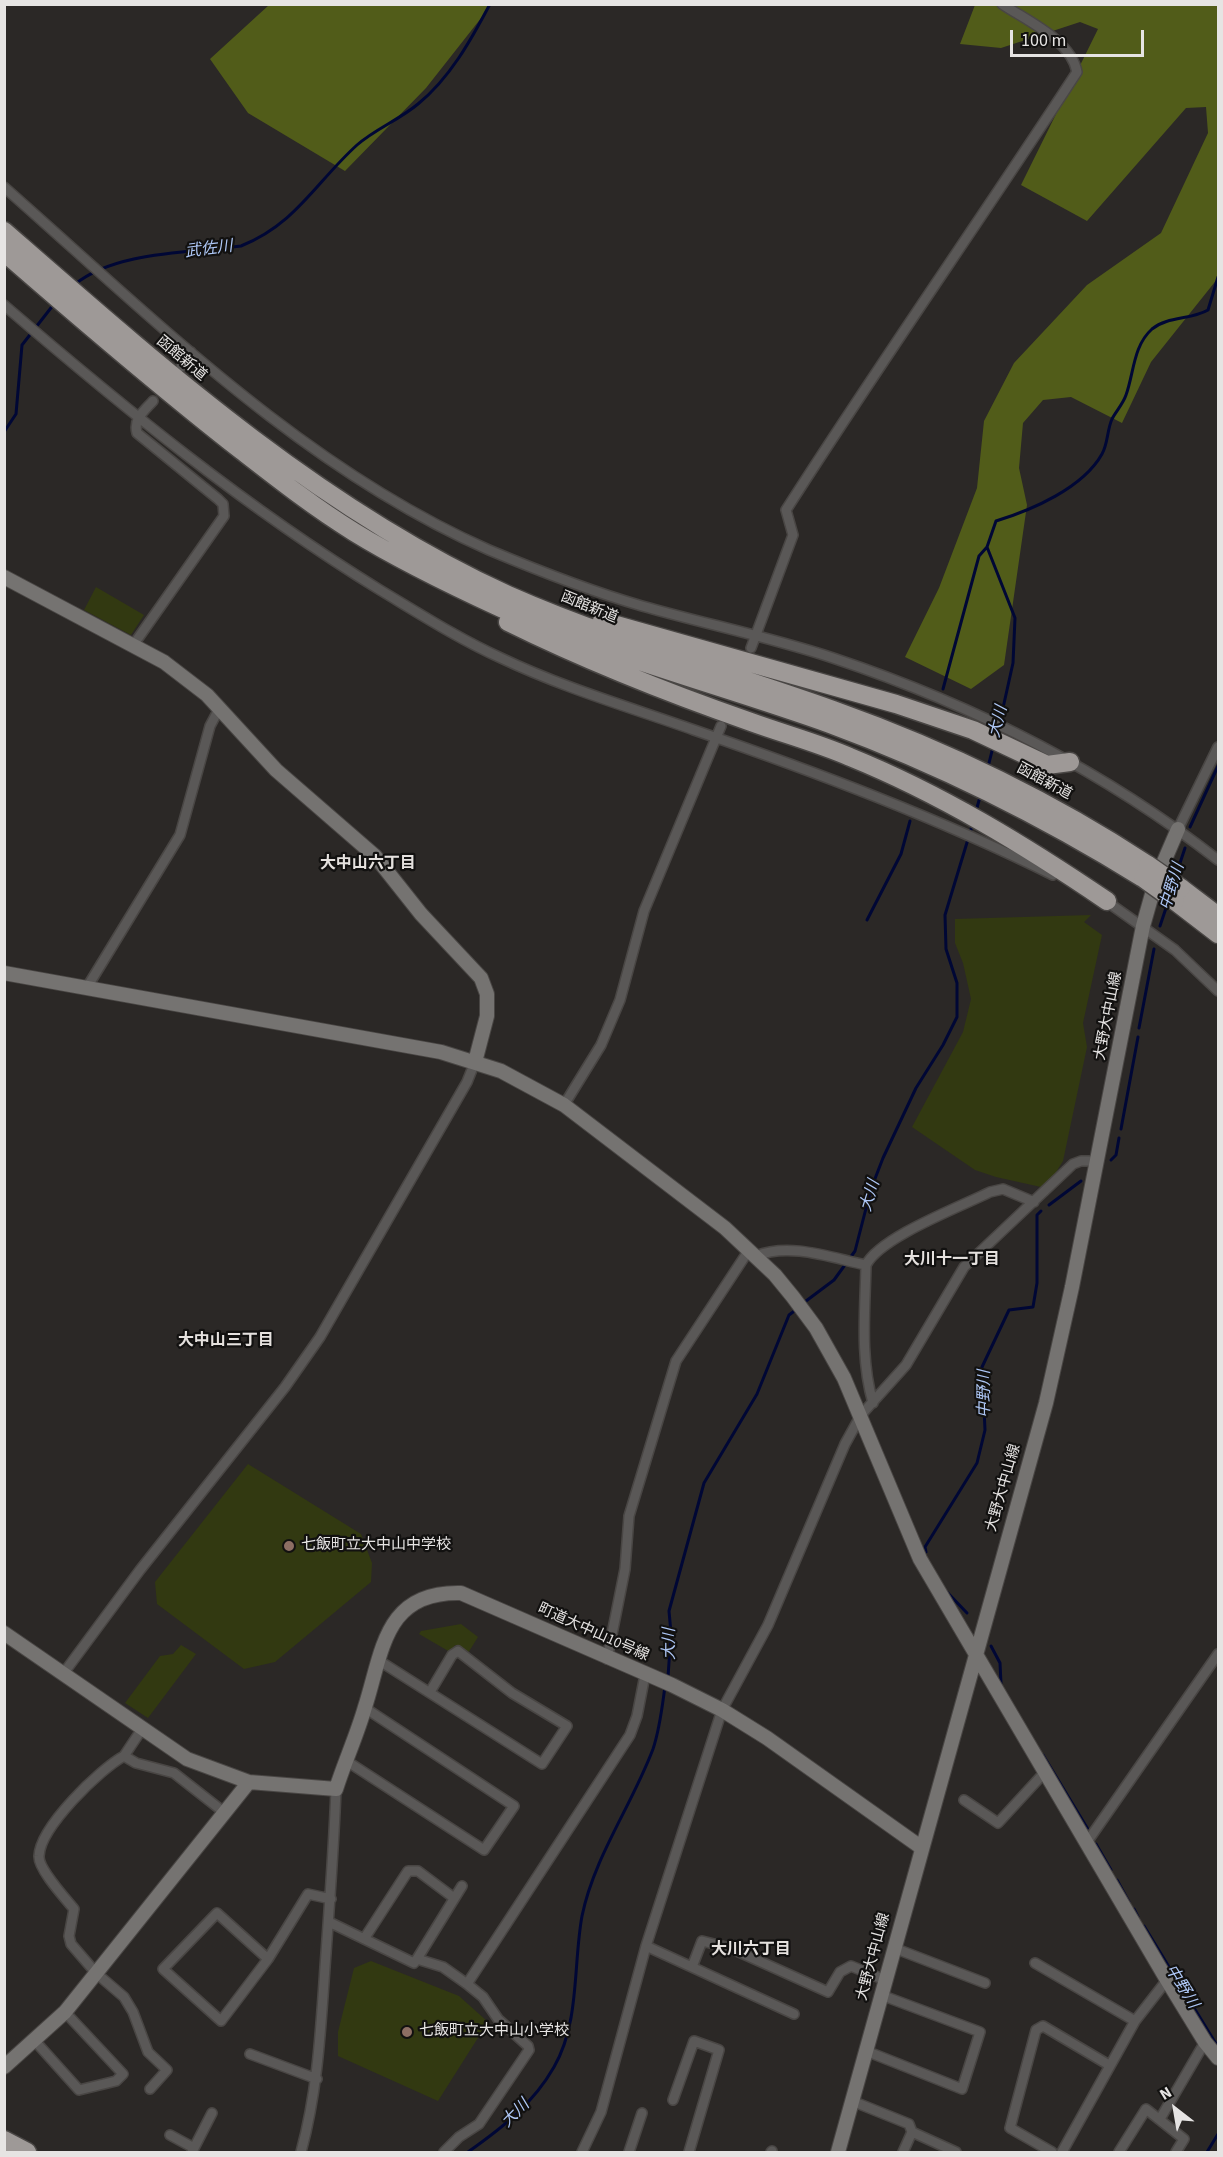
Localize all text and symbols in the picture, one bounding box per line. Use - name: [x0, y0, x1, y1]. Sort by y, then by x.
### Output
- scale bar: [1013, 18, 1146, 56]
- text: 100 m: [1021, 28, 1066, 53]
- water label: 武佐川: [184, 238, 234, 262]
- street label: 函館新道: [152, 333, 210, 385]
- street label: 函館新道: [558, 588, 620, 628]
- water label: 大川: [986, 704, 1012, 740]
- street label: 函館新道: [1013, 760, 1075, 804]
- district label: 大中山六丁目: [320, 854, 416, 874]
- water label: 中野川: [1157, 861, 1189, 913]
- street label: 大野大中山線: [1092, 970, 1126, 1062]
- water label: 大川: [857, 1178, 885, 1214]
- district label: 大川十一丁目: [904, 1250, 1000, 1270]
- district label: 大中山三丁目: [178, 1331, 274, 1351]
- water label: 中野川: [975, 1370, 995, 1418]
- street label: 大野大中山線: [983, 1442, 1025, 1534]
- place label: 七飯町立大中山中学校: [301, 1537, 451, 1555]
- marker: 七飯町立大中山中学校: [282, 1539, 296, 1553]
- street label: 町道大中山10号線: [535, 1600, 651, 1666]
- water label: 大川: [660, 1628, 680, 1660]
- street label: 大野大中山線: [854, 1911, 894, 2003]
- district label: 大川六丁目: [711, 1940, 791, 1960]
- water label: 中野川: [1160, 1962, 1202, 2012]
- place label: 七飯町立大中山小学校: [419, 2023, 569, 2041]
- marker: 七飯町立大中山小学校: [400, 2025, 414, 2039]
- north arrow: [1145, 2079, 1205, 2139]
- text: N: [1155, 2081, 1176, 2106]
- water label: 大川: [498, 2096, 534, 2132]

